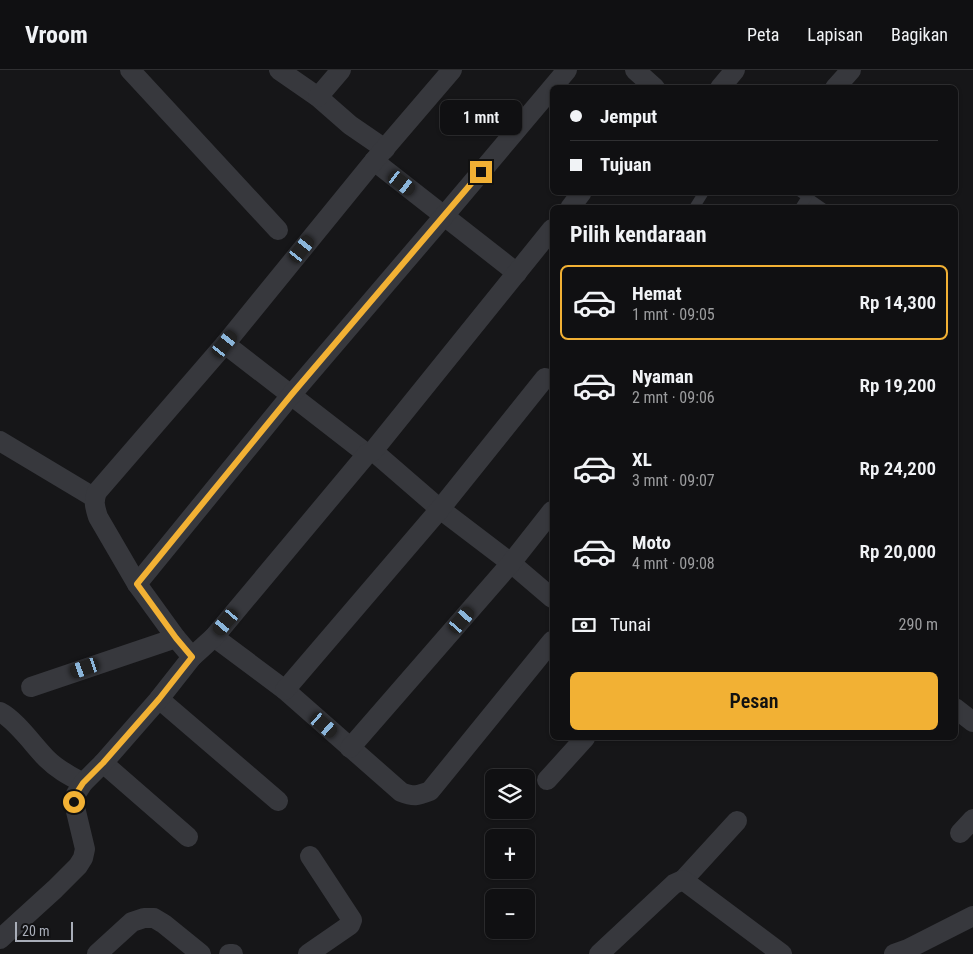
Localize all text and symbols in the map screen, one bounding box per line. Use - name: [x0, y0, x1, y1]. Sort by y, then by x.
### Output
- text: Vroom: [25, 21, 88, 49]
- text: Peta: [747, 24, 779, 45]
- text: Lapisan: [807, 24, 863, 45]
- text: Bagikan: [891, 24, 948, 45]
- callout: 1 mnt: [440, 99, 522, 134]
- text: Jemput: [600, 105, 657, 128]
- text: 1 mnt: [463, 108, 499, 127]
- text: Tujuan: [600, 153, 651, 176]
- route end: [470, 161, 492, 183]
- car: [385, 168, 418, 198]
- text: Pilih kendaraan: [570, 222, 706, 247]
- car: [286, 233, 317, 265]
- icon: car: [572, 280, 617, 325]
- text: Hemat: [632, 282, 682, 305]
- text: Rp 14,300: [860, 291, 936, 314]
- text: 1 mnt · 09:05: [632, 305, 715, 324]
- car: [209, 328, 240, 360]
- icon: car: [572, 363, 617, 408]
- text: Nyaman: [632, 365, 693, 388]
- text: Rp 19,200: [860, 374, 936, 397]
- text: 2 mnt · 09:06: [632, 388, 715, 407]
- icon: car: [572, 446, 617, 491]
- text: XL: [632, 448, 652, 471]
- text: Rp 24,200: [860, 457, 936, 480]
- text: 3 mnt · 09:07: [632, 471, 715, 490]
- icon: car: [572, 529, 617, 574]
- text: Moto: [632, 531, 671, 554]
- text: Rp 20,000: [860, 540, 936, 563]
- text: 4 mnt · 09:08: [632, 554, 715, 573]
- car: [446, 604, 477, 636]
- car: [210, 606, 241, 638]
- icon: cash: [570, 611, 598, 639]
- text: Tunai: [610, 613, 651, 636]
- text: 290 m: [899, 615, 938, 634]
- car: [68, 656, 101, 680]
- button: Pesan: [570, 672, 938, 730]
- car: [307, 709, 340, 741]
- map controls: [485, 769, 535, 939]
- button: layers: [485, 769, 535, 819]
- route start: [63, 791, 85, 813]
- button: +: [485, 829, 535, 879]
- button: −: [485, 889, 535, 939]
- scale bar: [15, 919, 72, 942]
- text: 20 m: [22, 923, 50, 939]

